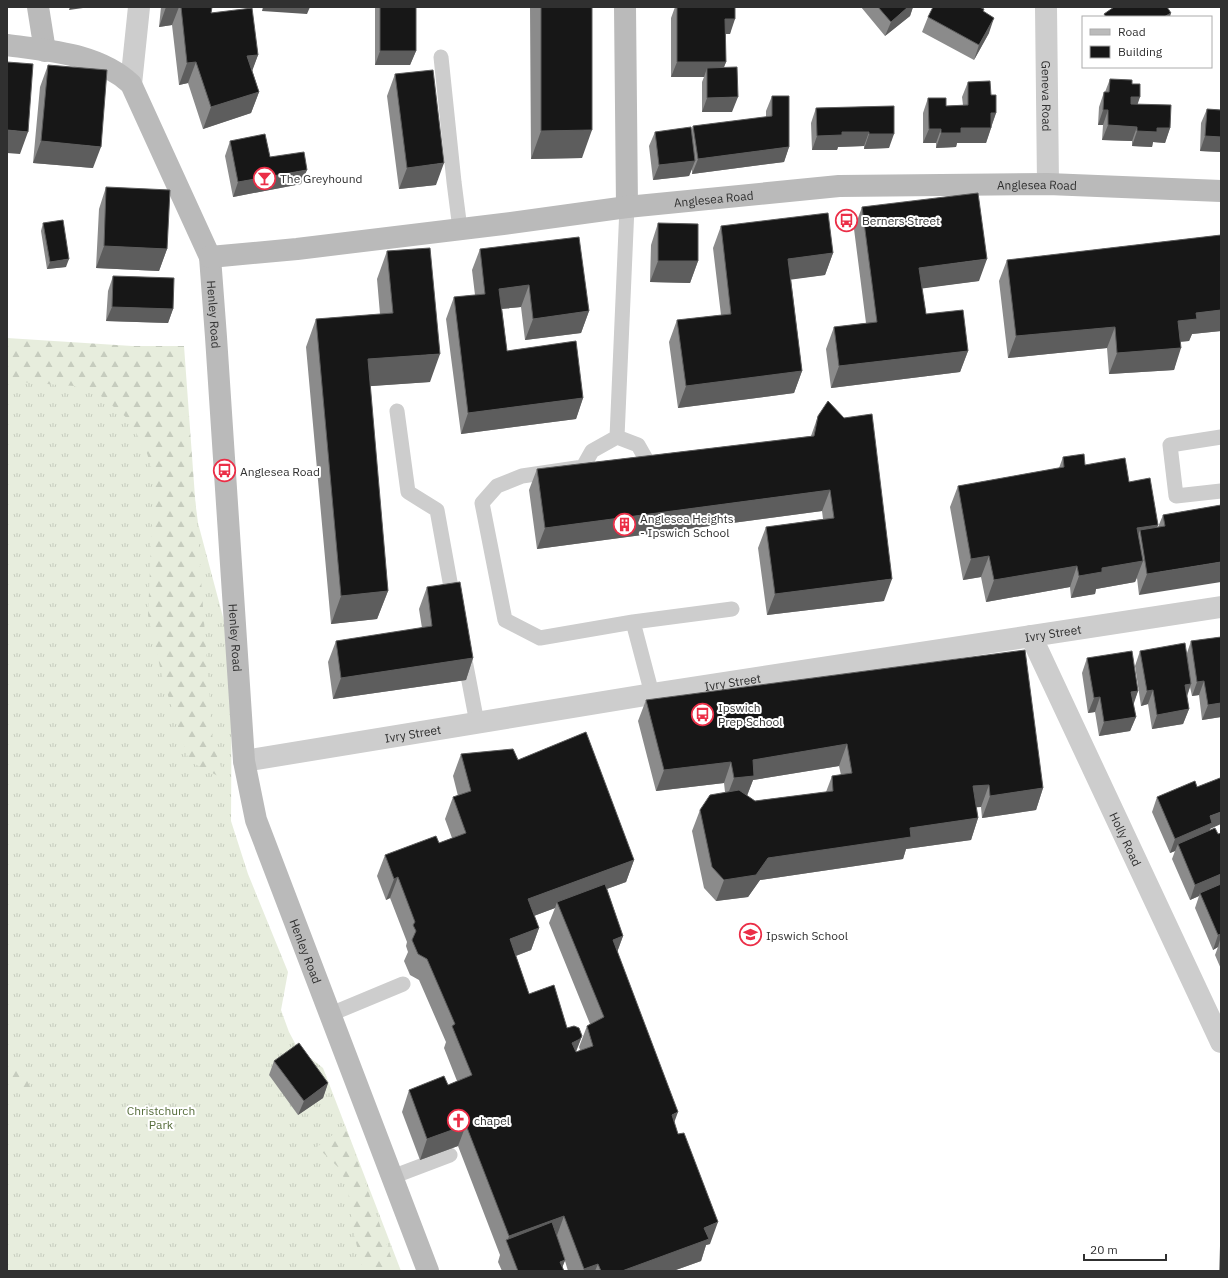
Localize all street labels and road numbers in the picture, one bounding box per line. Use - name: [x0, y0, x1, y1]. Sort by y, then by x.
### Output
- street label: Geneva Road: [1039, 60, 1055, 132]
- street label: Anglesea Road: [997, 176, 1077, 193]
- street label: Anglesea Road: [673, 187, 754, 210]
- street label: Henley Road: [204, 280, 224, 349]
- street label: Henley Road: [226, 603, 246, 672]
- street label: Ivry Street: [1024, 621, 1082, 644]
- street label: Ivry Street: [703, 670, 762, 693]
- street label: Ivry Street: [383, 721, 442, 745]
- street label: Holly Road: [1107, 809, 1145, 868]
- street label: Henley Road: [287, 916, 325, 986]

